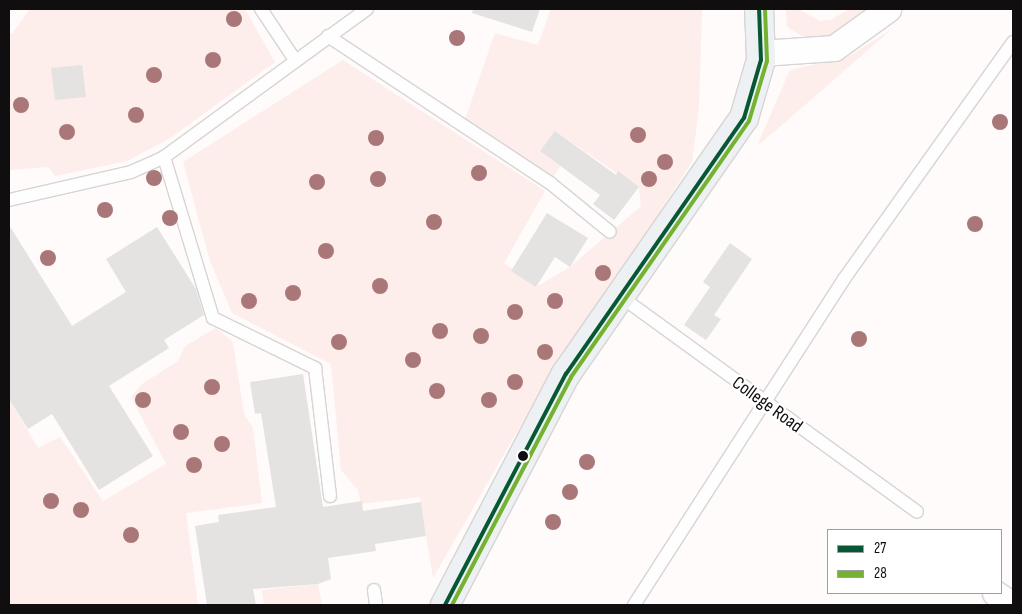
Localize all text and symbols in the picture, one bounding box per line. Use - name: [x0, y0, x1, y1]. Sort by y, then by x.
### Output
- street label: College Road: [727, 372, 807, 438]
- unlabelled marker: [518, 451, 528, 461]
- legend: [827, 529, 1002, 594]
- text: 27: [874, 539, 886, 558]
- text: 28: [874, 564, 887, 583]

